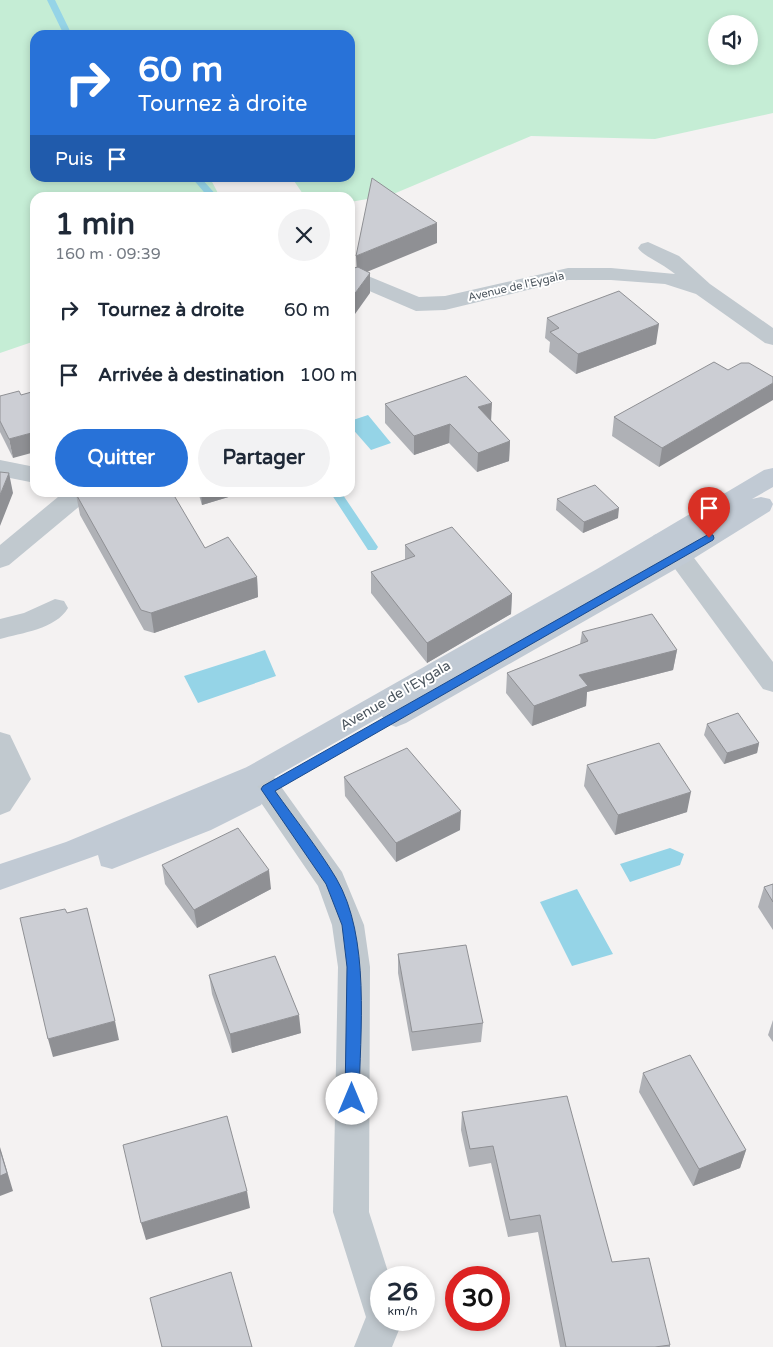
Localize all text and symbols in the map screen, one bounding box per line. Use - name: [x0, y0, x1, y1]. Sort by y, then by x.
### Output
- map controls: [708, 15, 758, 65]
- button: sound: [708, 15, 758, 65]
- text: 60 m: [138, 49, 223, 91]
- icon: right: [55, 50, 120, 115]
- text: Tournez à droite: [138, 91, 307, 117]
- icon: arrive: [103, 145, 131, 173]
- text: Puis: [55, 148, 93, 170]
- text: 1 min: [55, 206, 135, 243]
- button: close: [278, 209, 330, 261]
- text: 160 m · 09:39: [55, 244, 161, 264]
- street label: Avenue de l'Eygala: [467, 269, 565, 304]
- icon: right: [55, 296, 83, 324]
- text: Tournez à droite: [98, 299, 244, 321]
- text: 60 m: [284, 299, 330, 321]
- icon: arrive: [55, 361, 83, 389]
- text: Arrivée à destination: [98, 364, 284, 386]
- text: 100 m: [299, 364, 357, 386]
- button: Quitter: [55, 429, 188, 487]
- button: Partager: [198, 429, 330, 487]
- pin: [688, 487, 730, 538]
- icon: arrive: [695, 494, 723, 522]
- street label: Avenue de l'Eygala: [337, 657, 454, 734]
- position arrow: [325, 1072, 377, 1124]
- speed limit sign: 30: [445, 1266, 510, 1331]
- text: 26: [387, 1277, 418, 1307]
- text: km/h: [387, 1304, 418, 1318]

